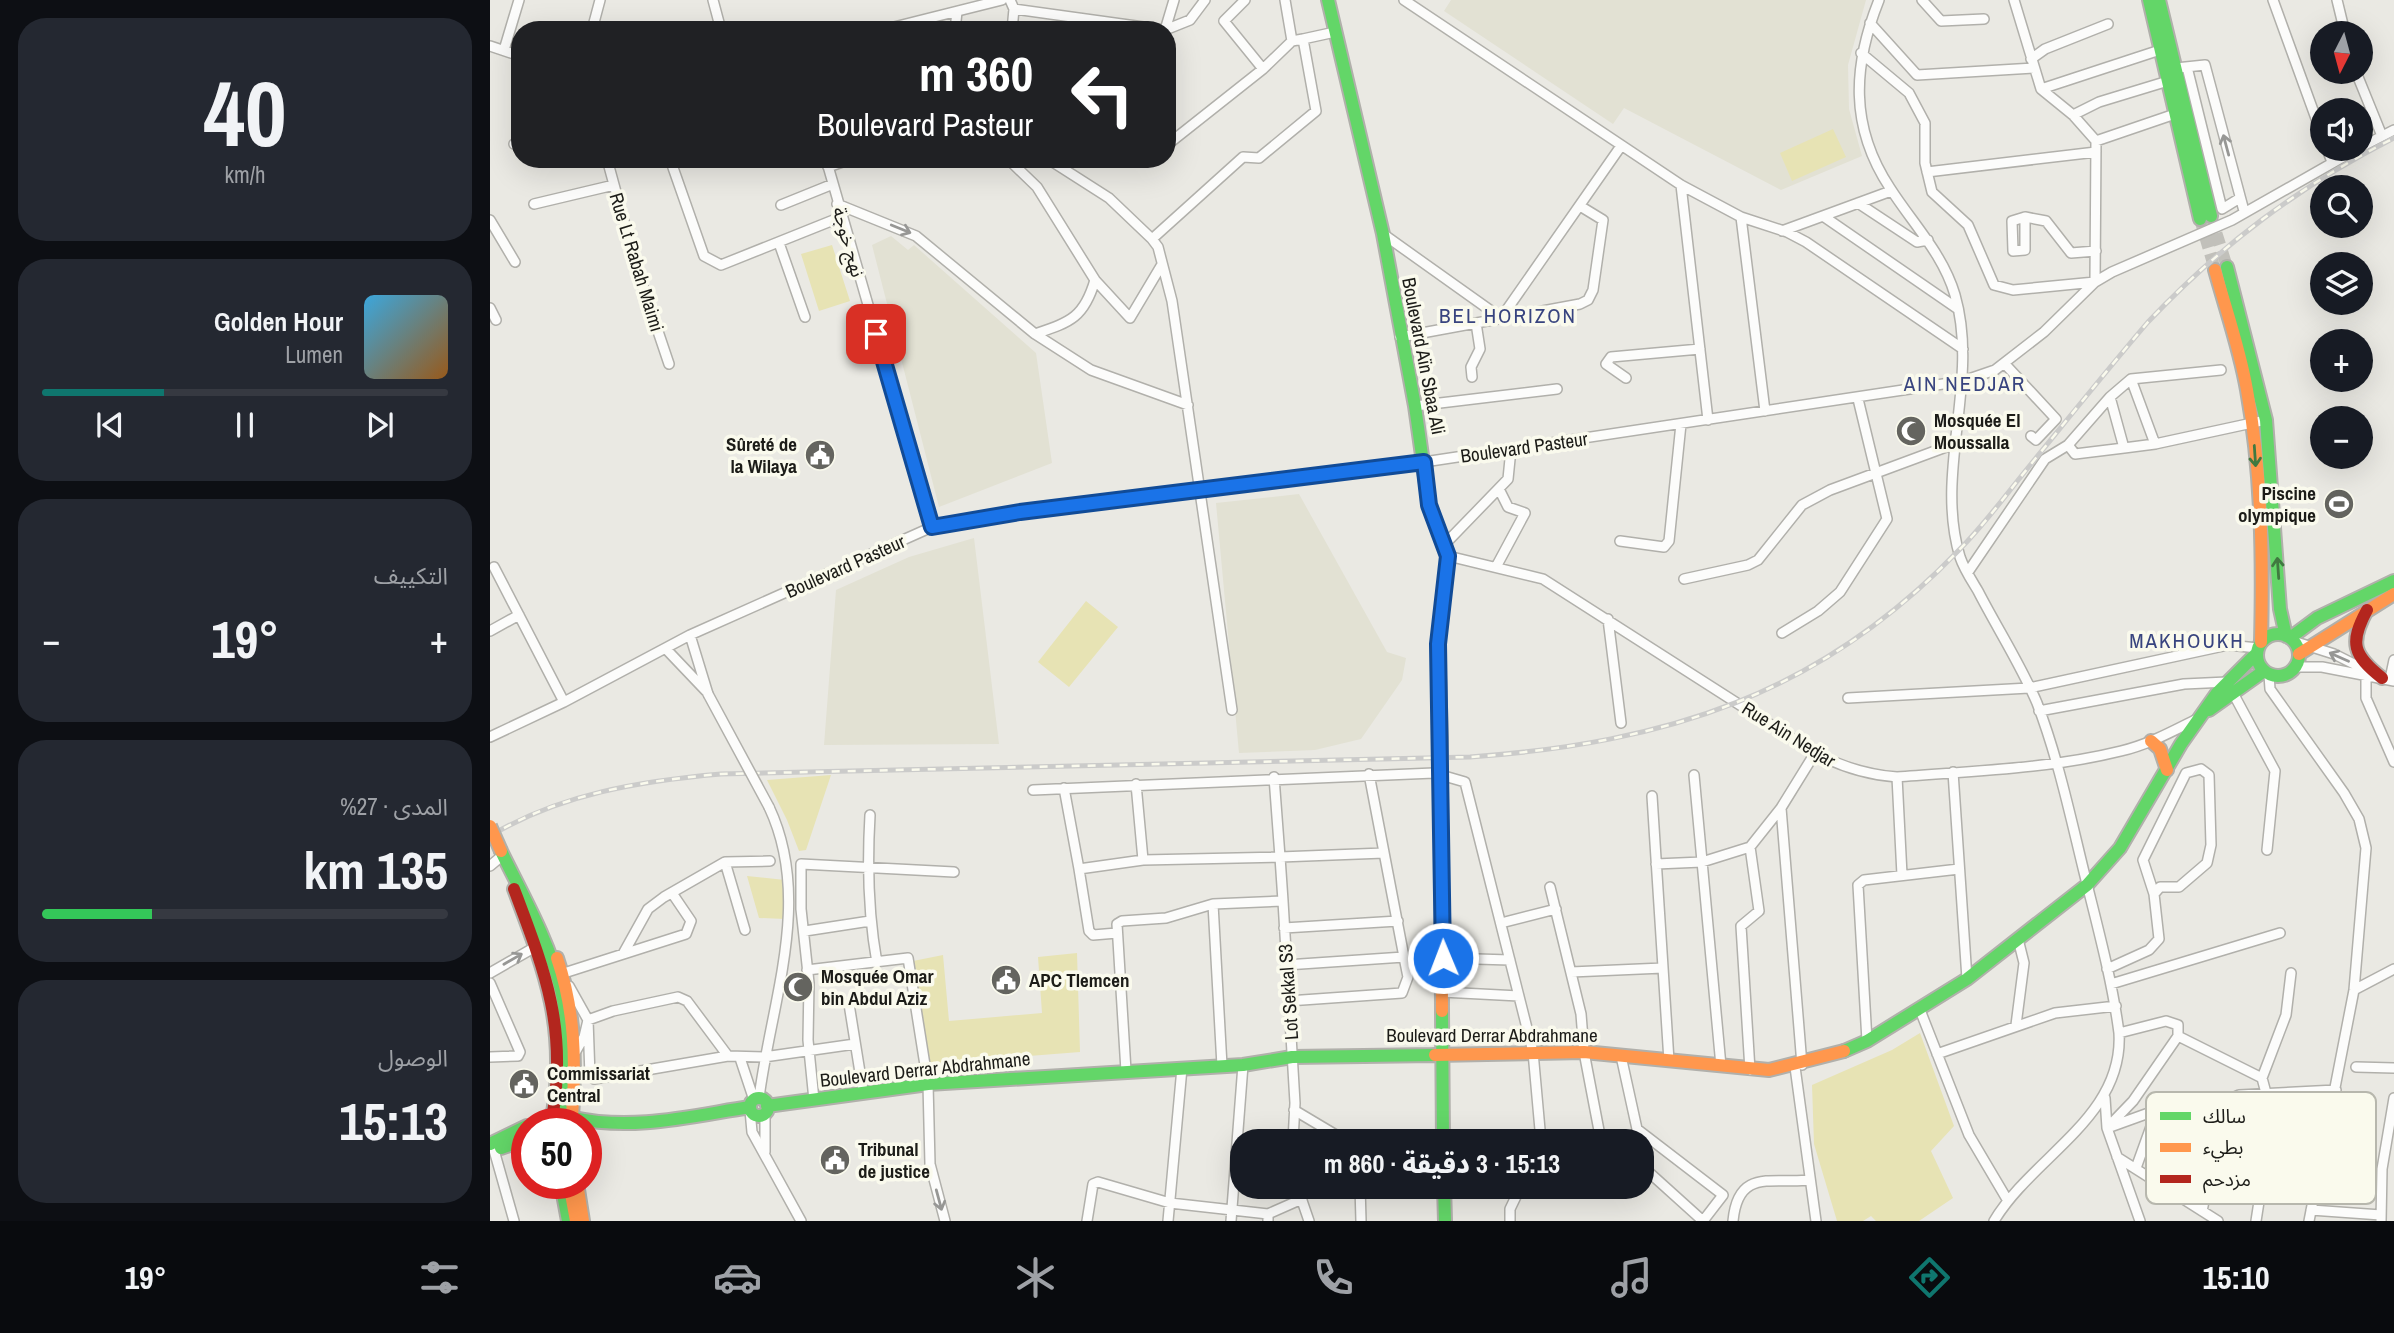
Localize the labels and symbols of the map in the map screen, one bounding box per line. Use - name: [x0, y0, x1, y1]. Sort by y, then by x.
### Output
- north arrow: [2310, 21, 2373, 84]
- one-way arrow: [2219, 134, 2232, 157]
- street label: Rue Lt Rabah Maimi: [604, 189, 670, 335]
- street label: نهج خوجة: [825, 204, 871, 281]
- one-way arrow: [889, 224, 911, 237]
- street label: Boulevard Aïn Sbaa Ali: [1396, 275, 1452, 437]
- district label: BEL HORIZON: [1439, 301, 1577, 330]
- pin: [846, 304, 906, 364]
- district label: AIN NEDJAR: [1903, 369, 2026, 398]
- place label: Mosquée El Moussalla: [1934, 407, 2021, 455]
- mosque icon: Mosquée El Moussalla: [1894, 414, 1928, 448]
- street label: Boulevard Pasteur: [1459, 425, 1590, 469]
- place label: Sûreté de la Wilaya: [726, 431, 797, 479]
- public building icon: Sûreté de la Wilaya: [803, 438, 837, 472]
- one-way arrow: [2249, 444, 2262, 467]
- place label: Piscine olympique: [2238, 480, 2316, 528]
- sports icon: Piscine olympique: [2322, 487, 2356, 521]
- street label: Boulevard Pasteur: [781, 528, 910, 604]
- one-way arrow: [2271, 557, 2284, 580]
- district label: MAKHOUKH: [2129, 626, 2245, 655]
- one-way arrow: [2329, 650, 2350, 663]
- street label: Rue Ain Nedjar: [1737, 695, 1841, 773]
- position arrow: [1406, 921, 1480, 995]
- street label: Lot Sekkal S3: [1272, 943, 1304, 1041]
- one-way arrow: [503, 952, 523, 966]
- place label: Mosquée Omar bin Abdul Aziz: [821, 963, 934, 1011]
- public building icon: APC Tlemcen: [989, 963, 1023, 997]
- place label: APC Tlemcen: [1029, 967, 1129, 993]
- mosque icon: Mosquée Omar bin Abdul Aziz: [781, 970, 815, 1004]
- street label: Boulevard Derrar Abdrahmane: [1386, 1022, 1598, 1048]
- street label: Boulevard Derrar Abdrahmane: [819, 1045, 1031, 1093]
- place label: Commissariat Central: [547, 1060, 650, 1108]
- public building icon: Commissariat Central: [507, 1067, 541, 1101]
- legend: [2146, 1092, 2376, 1204]
- text: سالك: [2203, 1103, 2246, 1129]
- speed limit sign: 50: [511, 1108, 602, 1199]
- text: بطيء: [2203, 1134, 2243, 1162]
- place label: Tribunal de justice: [858, 1136, 930, 1184]
- public building icon: Tribunal de justice: [818, 1143, 852, 1177]
- text: مزدحم: [2203, 1166, 2251, 1194]
- one-way arrow: [933, 1188, 946, 1211]

